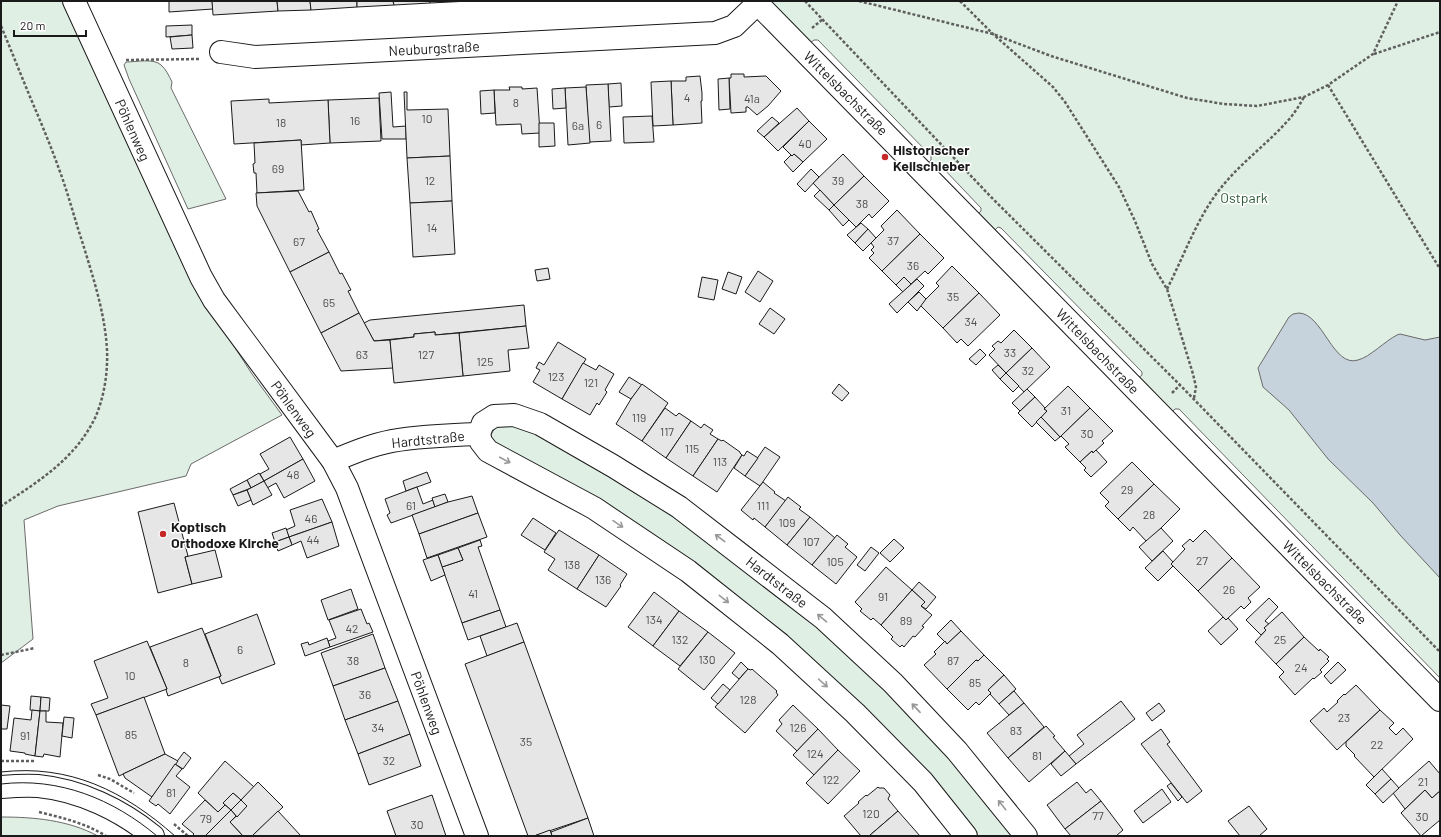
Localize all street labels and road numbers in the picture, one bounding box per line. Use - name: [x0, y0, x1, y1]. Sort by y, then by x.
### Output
- street label: Neuburgstraße: [388, 37, 480, 59]
- street label: Wittelsbachstraße: [800, 47, 892, 139]
- street label: Pöhlenweg: [112, 96, 154, 164]
- street label: Wittelsbachstraße: [1053, 305, 1143, 397]
- street label: Pöhlenweg: [268, 377, 320, 441]
- street label: Hardtstraße: [391, 427, 465, 451]
- street label: Wittelsbachstraße: [1279, 536, 1371, 628]
- street label: Hardtstraße: [743, 553, 811, 611]
- street label: Pöhlenweg: [408, 669, 446, 737]

